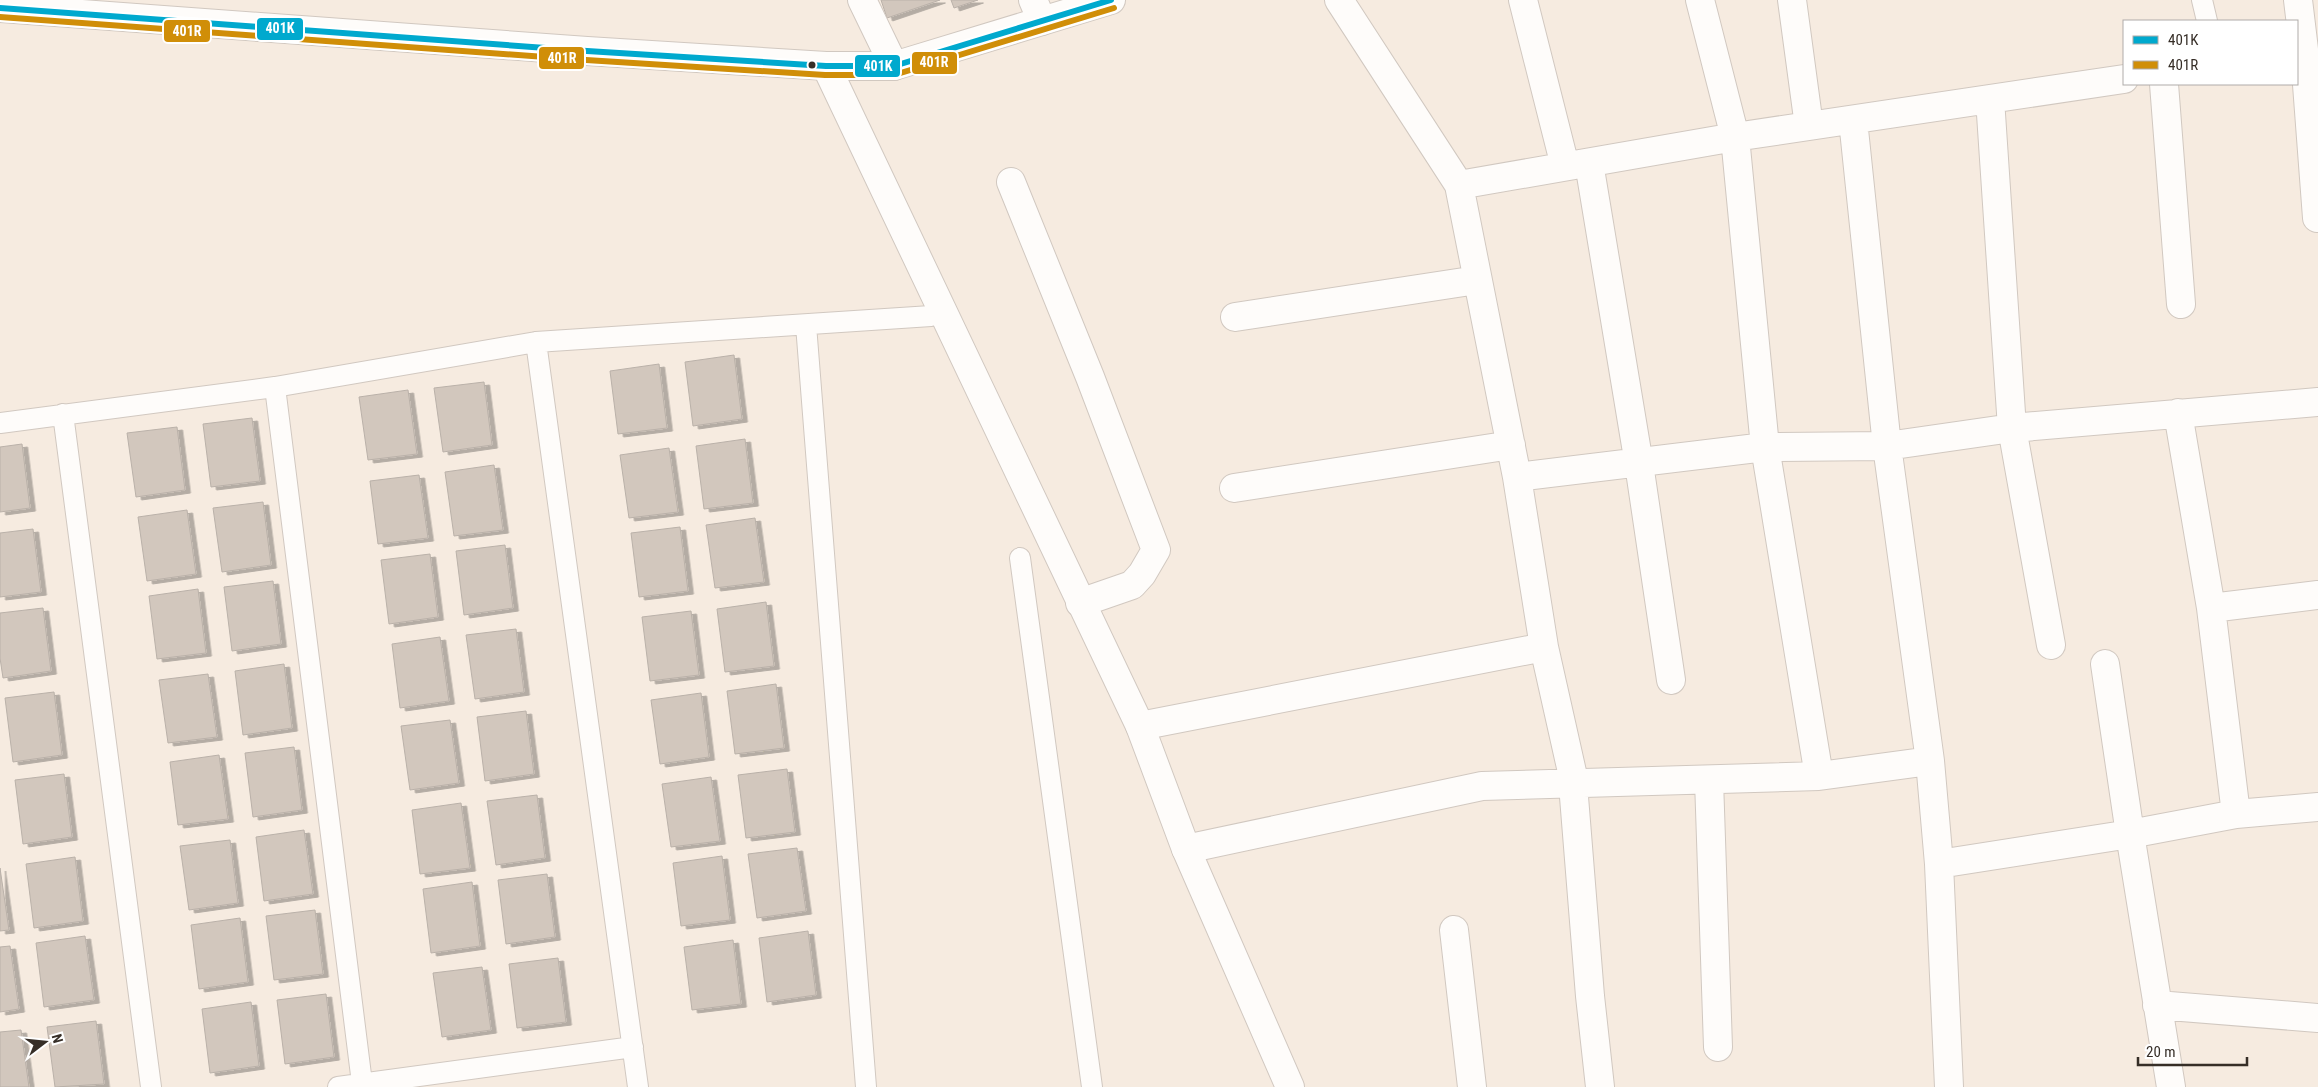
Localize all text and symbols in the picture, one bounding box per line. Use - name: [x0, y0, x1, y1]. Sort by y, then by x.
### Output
- line badge: 401K: [256, 17, 304, 41]
- line badge: 401R: [163, 19, 211, 43]
- text: 401K: [266, 20, 295, 36]
- legend: [2123, 20, 2298, 85]
- text: 401R: [173, 23, 202, 39]
- text: 401K: [2168, 31, 2199, 49]
- line badge: 401R: [538, 46, 585, 70]
- text: 401R: [548, 50, 577, 66]
- line badge: 401R: [911, 51, 958, 75]
- line badge: 401K: [854, 54, 901, 78]
- text: 401R: [920, 54, 949, 70]
- text: 401R: [2168, 56, 2198, 74]
- text: 401K: [864, 58, 893, 74]
- unlabelled marker: [807, 60, 817, 70]
- north arrow: [20, 1017, 70, 1067]
- text: N: [49, 1032, 66, 1045]
- scale bar: [2138, 1034, 2247, 1066]
- text: 20 m: [2146, 1043, 2176, 1061]

